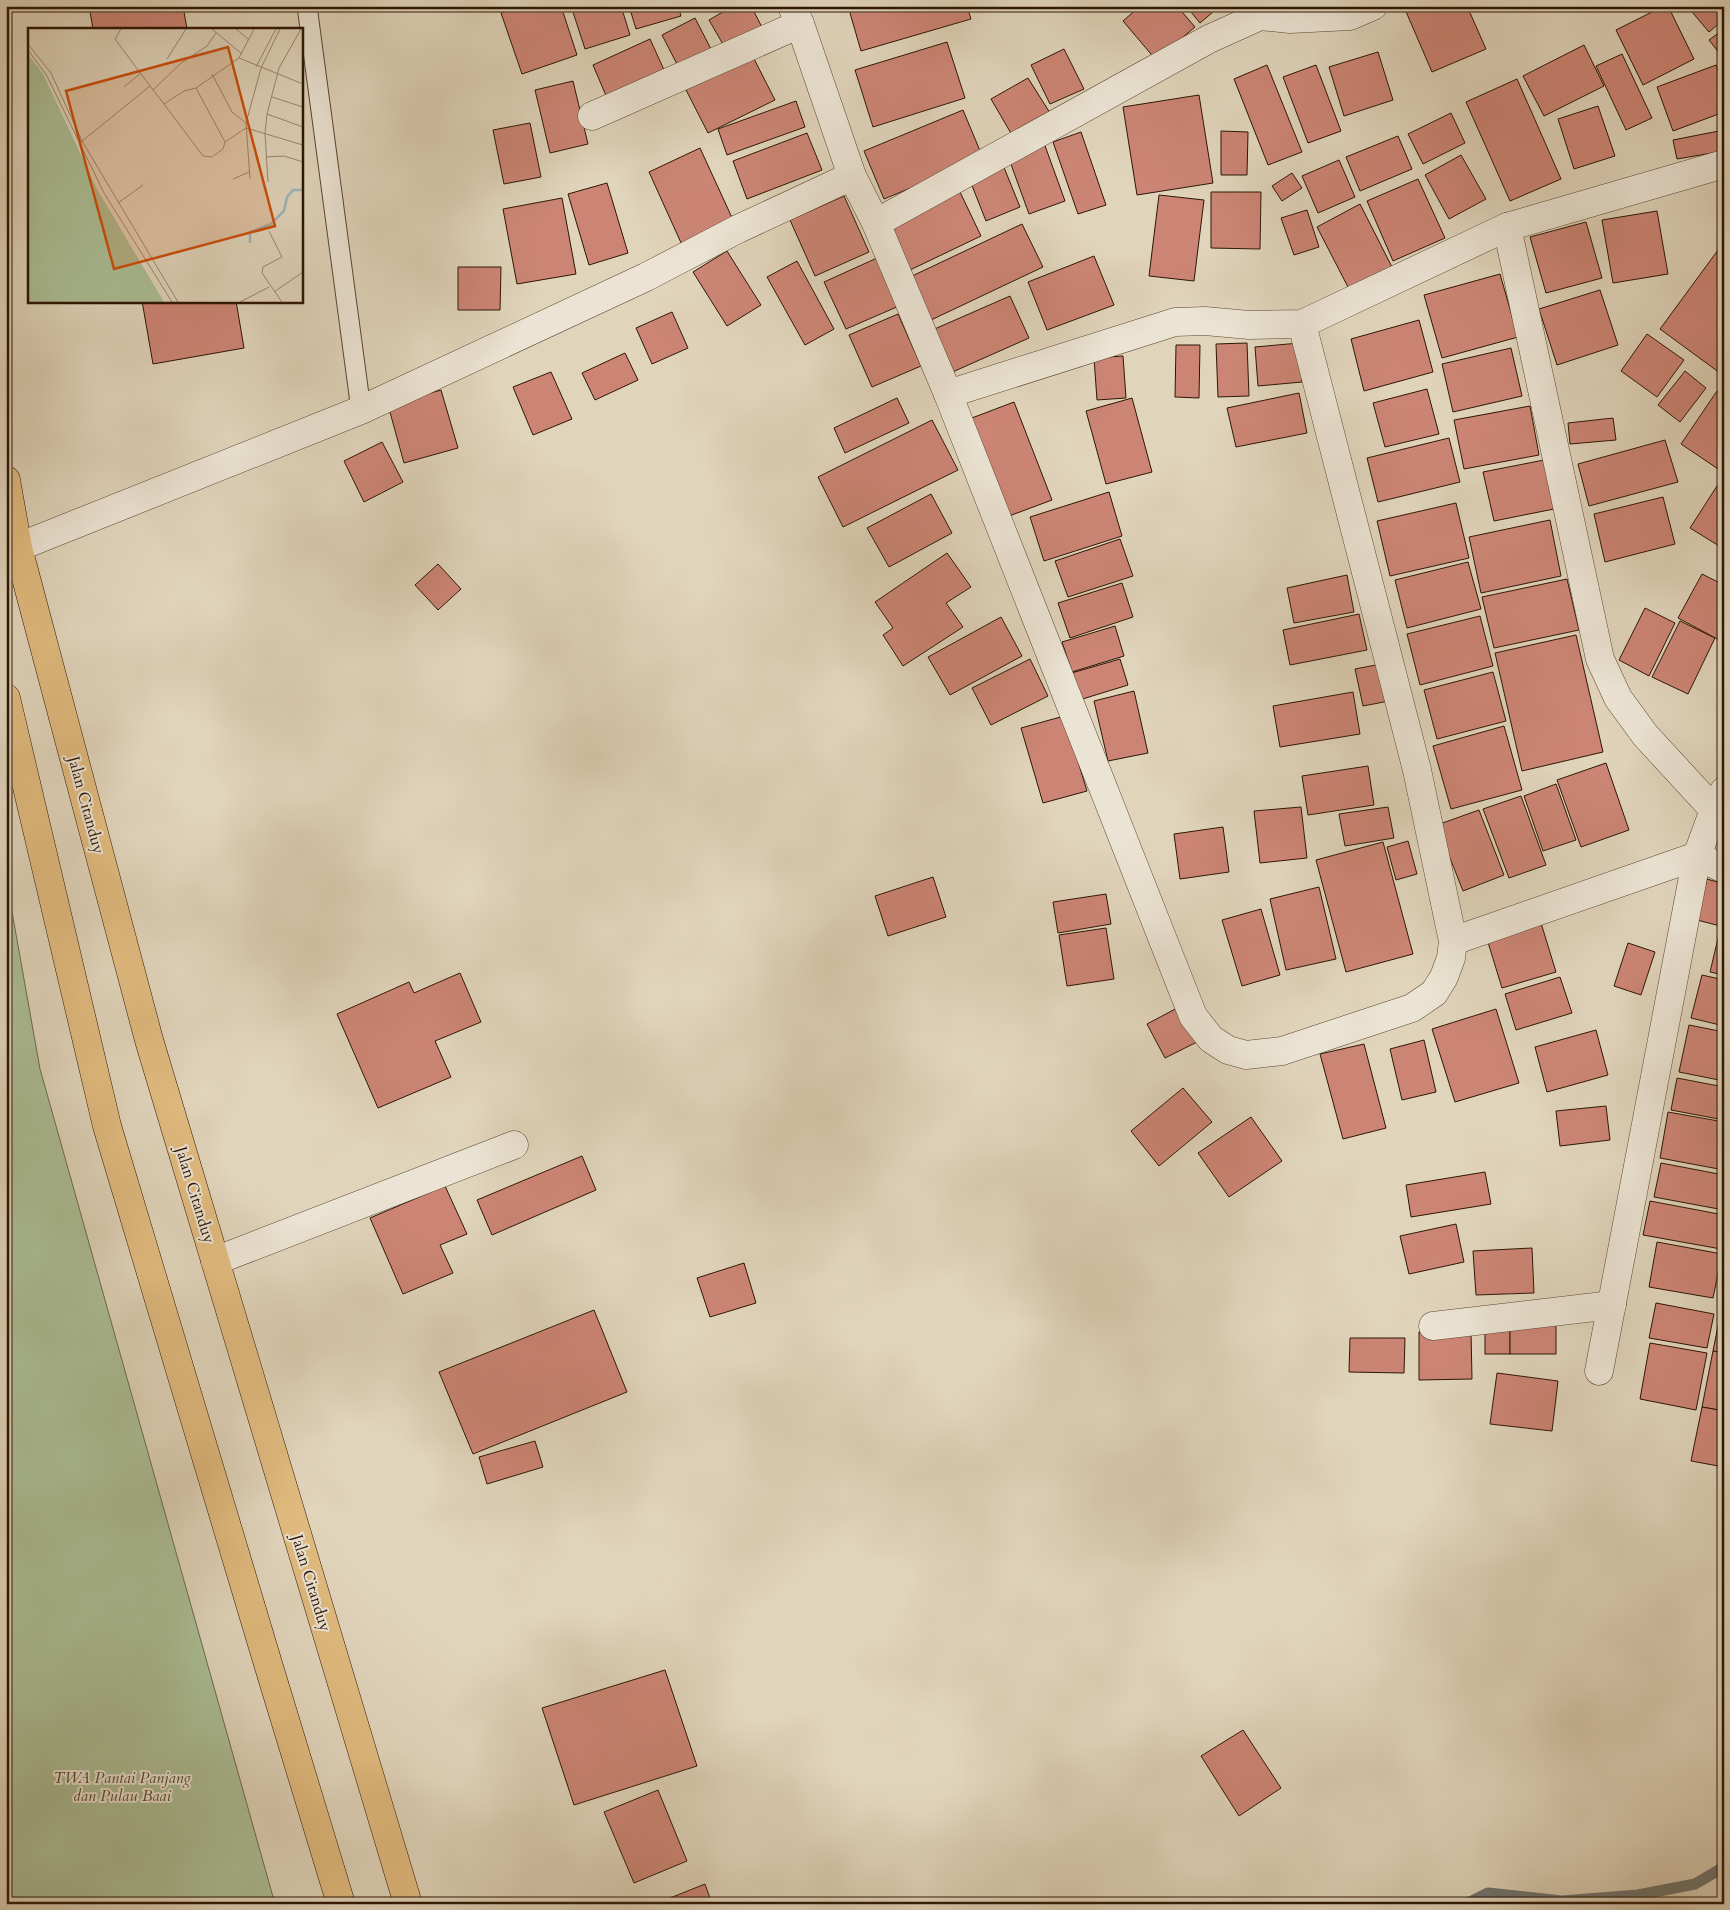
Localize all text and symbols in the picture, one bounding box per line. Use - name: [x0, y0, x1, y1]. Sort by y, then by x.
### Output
- inset map: [28, 28, 302, 302]
- street label: Jalan Citanduy: [62, 752, 110, 857]
- street label: Jalan Citanduy: [169, 1142, 220, 1247]
- street label: Jalan Citanduy: [285, 1530, 336, 1635]
- park label: TWA Pantai Panjang dan Pulau Baai: [53, 1767, 192, 1807]

